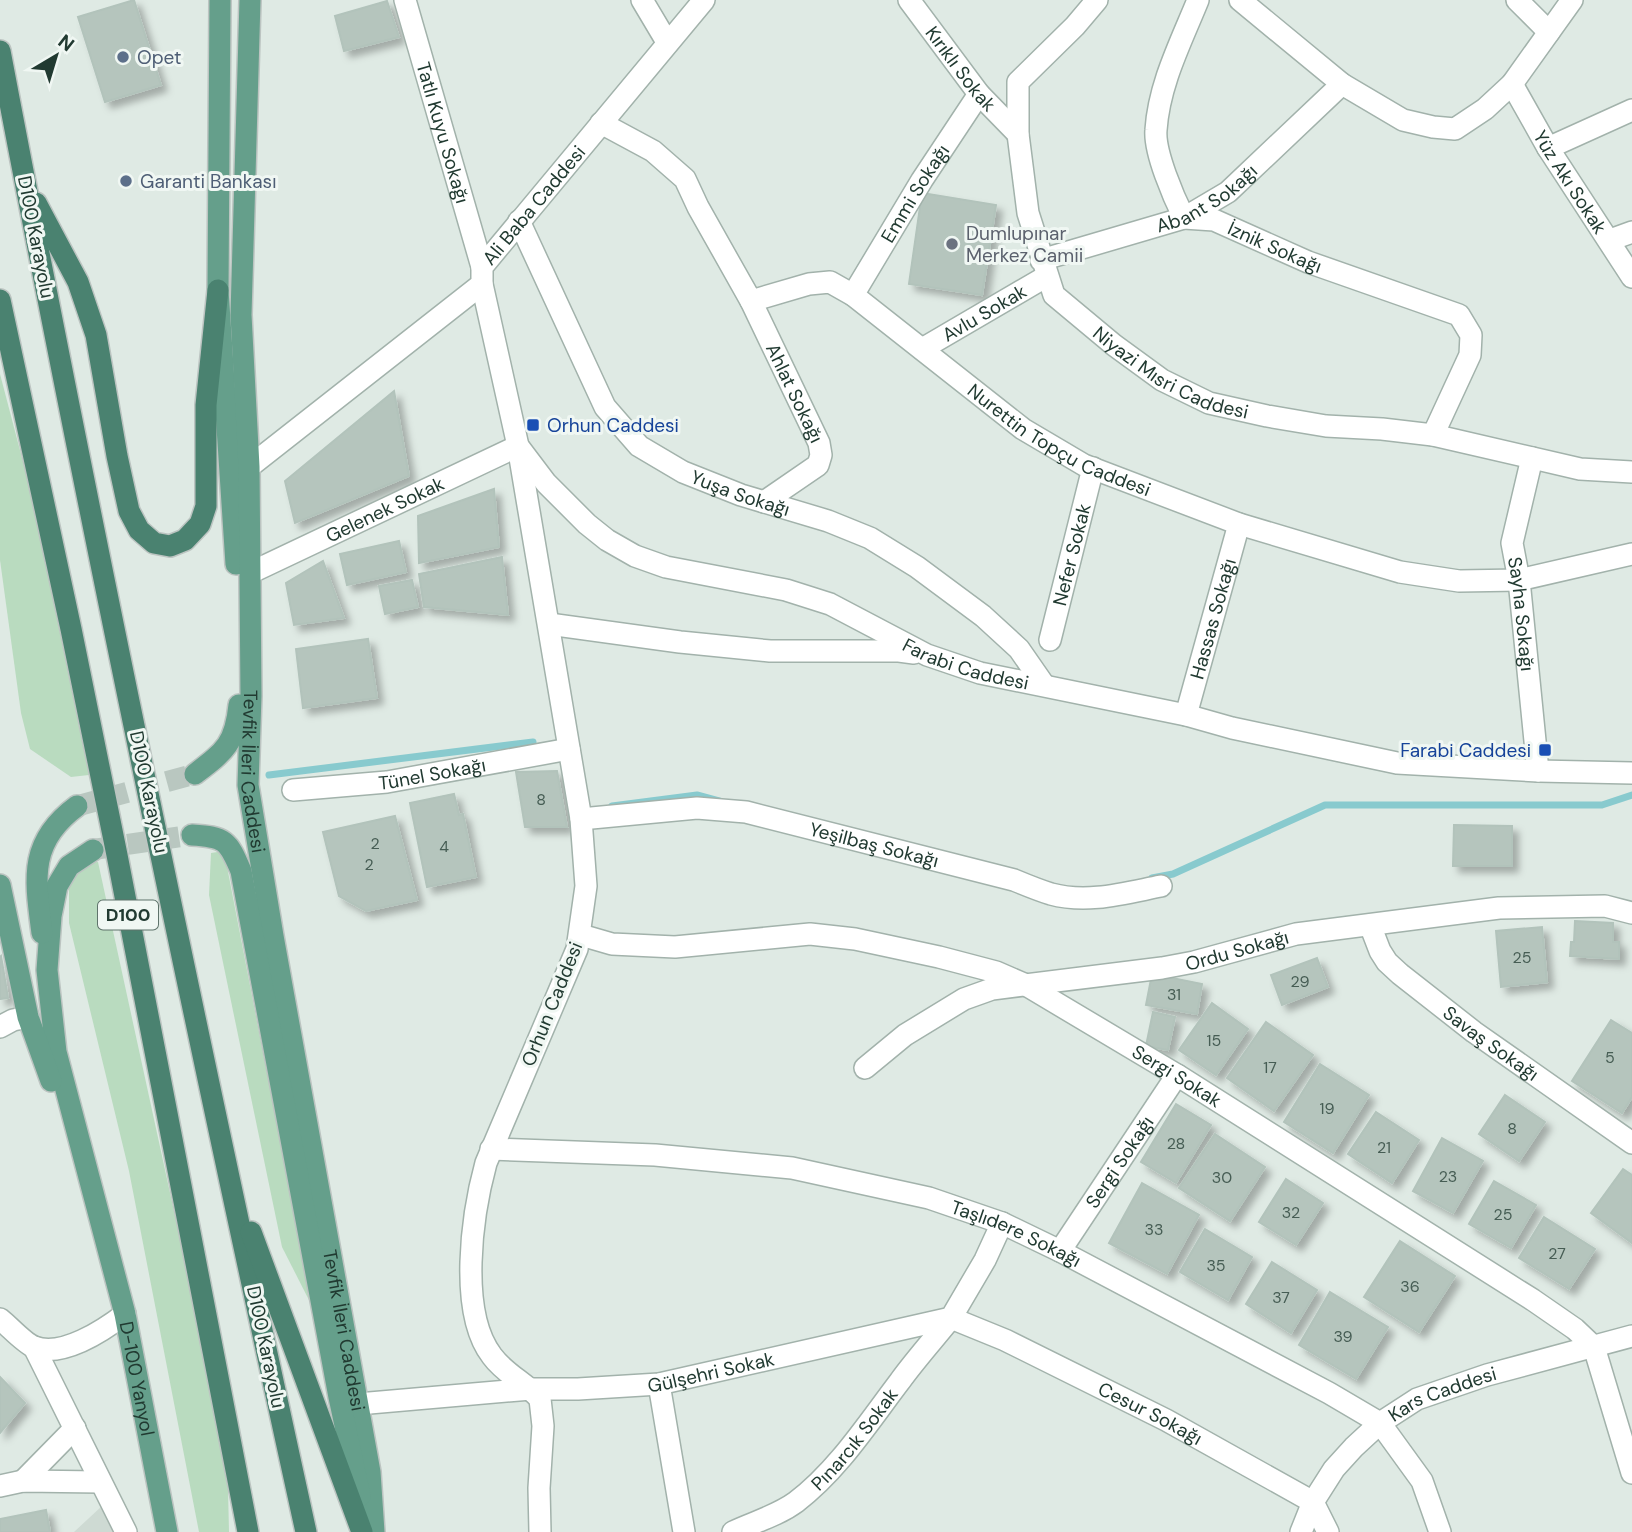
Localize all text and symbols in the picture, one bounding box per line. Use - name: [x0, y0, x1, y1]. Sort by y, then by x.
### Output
- north arrow: [21, 21, 91, 91]
- street label: Kırıklı Sokak: [920, 21, 1002, 117]
- text: N: [53, 29, 79, 57]
- place label: Opet: [137, 45, 182, 70]
- marker: Opet: [115, 49, 131, 65]
- street label: Tatlı Kuyu Sokağı: [411, 59, 475, 206]
- street label: Yüz Akı Sokak: [1528, 126, 1613, 239]
- street label: Emmi Sokağı: [875, 139, 955, 247]
- street label: Ali Baba Caddesi: [477, 140, 591, 270]
- street label: Abant Sokağı: [1153, 158, 1262, 238]
- place label: Garanti Bankası: [140, 169, 276, 194]
- marker: Garanti Bankası: [118, 173, 134, 189]
- street label: D100 Karayolu: [12, 174, 60, 300]
- street label: İznik Sokağı: [1224, 215, 1325, 278]
- place label: Dumlupınar Merkez Camii: [966, 221, 1083, 268]
- marker: Dumlupınar Merkez Camii: [944, 236, 960, 252]
- street label: Avlu Sokak: [937, 278, 1031, 347]
- street label: Niyazi Mısri Caddesi: [1088, 320, 1251, 424]
- street label: Ahlat Sokağı: [761, 339, 830, 447]
- street label: Nurettin Topçu Caddesi: [963, 378, 1154, 502]
- place label: Orhun Caddesi̇: [547, 413, 679, 438]
- marker: Orhun Caddesi̇: [525, 417, 541, 433]
- street label: Yuşa Sokağı: [687, 464, 793, 521]
- street label: Gelenek Sokak: [321, 470, 448, 548]
- street label: Nefer Sokak: [1047, 500, 1096, 608]
- street label: Hassas Sokağı: [1184, 555, 1241, 682]
- street label: Sayha Sokağı: [1502, 555, 1541, 672]
- street label: Farabi Caddesi: [898, 632, 1031, 695]
- street label: Tevfik İleri Caddesi: [235, 690, 272, 855]
- street label: D100 Karayolu: [124, 729, 174, 855]
- place label: Farabi̇ Caddesi̇: [1400, 738, 1531, 763]
- marker: Farabi̇ Caddesi̇: [1537, 742, 1553, 758]
- street label: Tünel Sokağı: [377, 752, 488, 795]
- house number: 8: [536, 789, 546, 810]
- street label: Yeşilbaş Sokağı: [807, 816, 942, 873]
- house number: 2: [370, 833, 380, 854]
- house number: 4: [439, 836, 449, 857]
- house number: 2: [364, 854, 374, 875]
- road number: D100: [98, 900, 158, 930]
- street label: Ordu Sokağı: [1183, 924, 1291, 976]
- street label: Orhun Caddesi: [516, 938, 588, 1070]
- house number: 25: [1513, 947, 1531, 968]
- house number: 29: [1290, 971, 1310, 992]
- house number: 31: [1167, 984, 1181, 1005]
- street label: Savaş Sokağı: [1438, 1000, 1544, 1086]
- house number: 15: [1207, 1030, 1221, 1051]
- street label: Sergi Sokak: [1128, 1039, 1227, 1113]
- house number: 5: [1605, 1047, 1615, 1068]
- house number: 17: [1263, 1057, 1277, 1078]
- house number: 19: [1319, 1098, 1335, 1119]
- street label: Sergi Sokağı: [1080, 1111, 1159, 1213]
- house number: 8: [1507, 1118, 1517, 1139]
- house number: 28: [1167, 1133, 1185, 1154]
- house number: 21: [1377, 1137, 1391, 1158]
- house number: 23: [1439, 1166, 1457, 1187]
- house number: 30: [1212, 1167, 1232, 1188]
- street label: Taşlıdere Sokağı: [948, 1194, 1086, 1273]
- house number: 32: [1282, 1202, 1300, 1223]
- house number: 25: [1494, 1204, 1512, 1225]
- house number: 33: [1145, 1219, 1163, 1240]
- house number: 27: [1548, 1243, 1566, 1264]
- street label: Tevfik İleri Caddesi: [317, 1247, 371, 1413]
- house number: 35: [1206, 1255, 1226, 1276]
- house number: 36: [1400, 1276, 1420, 1297]
- street label: D100 Karayolu: [241, 1284, 291, 1410]
- house number: 37: [1272, 1287, 1290, 1308]
- street label: D-100 Yanyol: [114, 1319, 161, 1438]
- house number: 39: [1333, 1326, 1353, 1347]
- street label: Gülşehri Sokak: [647, 1346, 777, 1397]
- street label: Kars Caddesi: [1383, 1361, 1499, 1427]
- street label: Cesur Sokağı: [1094, 1376, 1207, 1450]
- street label: Pınarcık Sokak: [805, 1382, 903, 1496]

